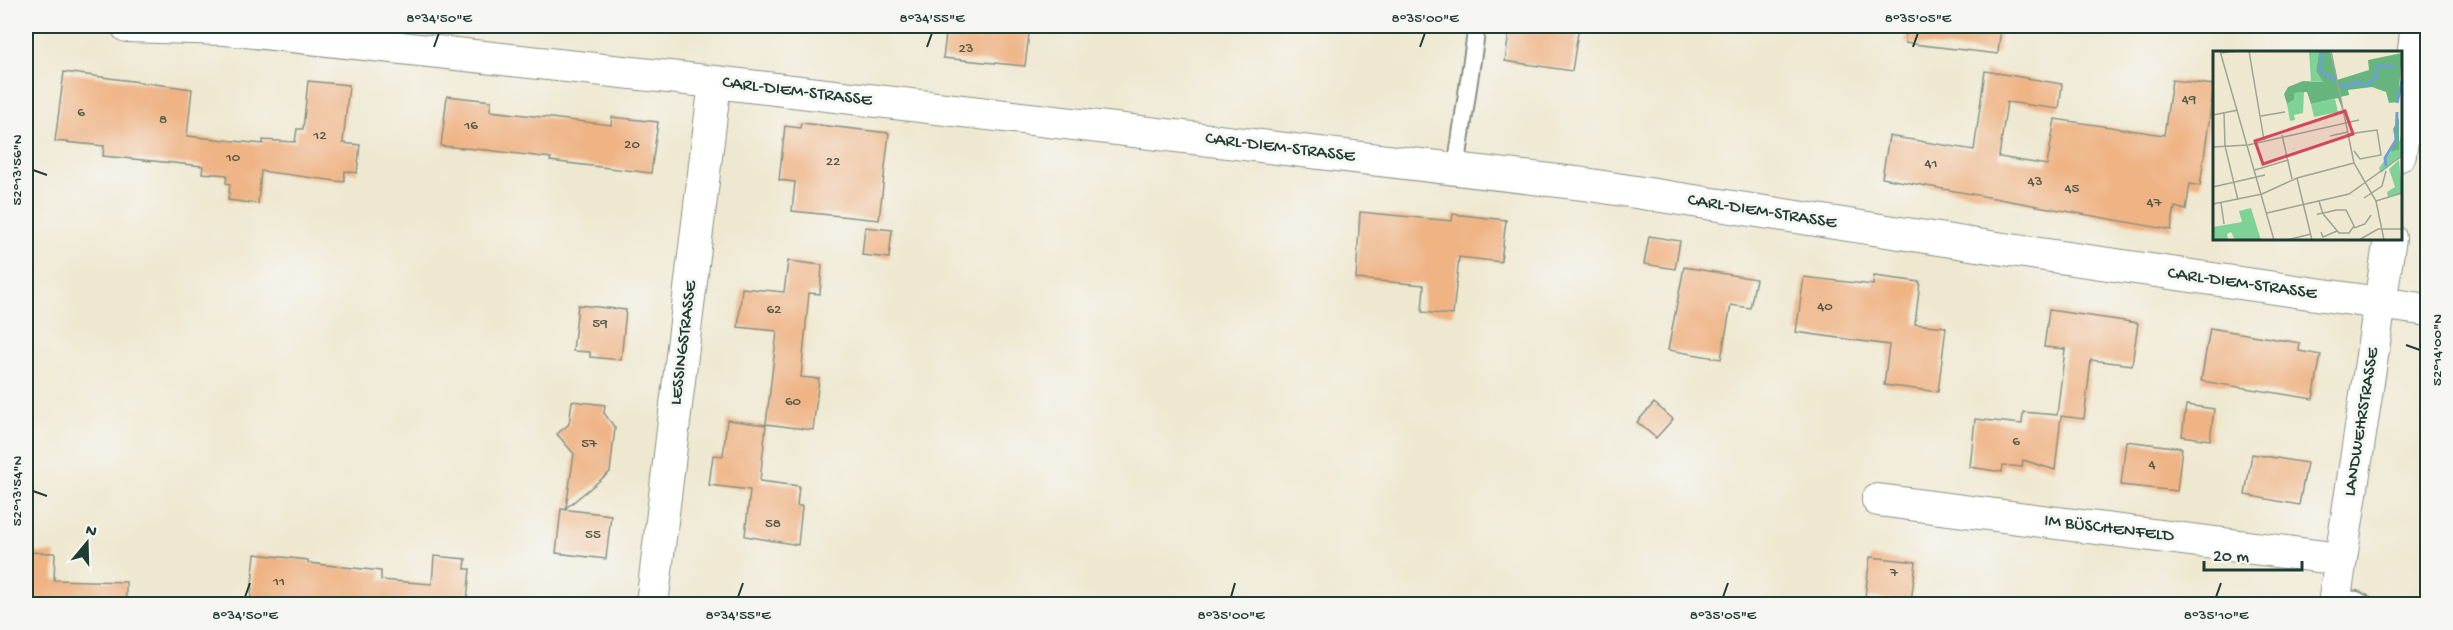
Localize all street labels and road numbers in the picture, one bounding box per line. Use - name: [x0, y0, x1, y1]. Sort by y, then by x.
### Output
- street label: CARL-DIEM-STRASSE: [721, 72, 874, 112]
- street label: CARL-DIEM-STRASSE: [1204, 128, 1357, 168]
- street label: CARL-DIEM-STRASSE: [1686, 190, 1839, 234]
- street label: CARL-DIEM-STRASSE: [2166, 263, 2319, 305]
- street label: LESSINGSTRASSE: [666, 279, 702, 406]
- street label: LANDWEHRSTRASSE: [2340, 345, 2384, 498]
- street label: IM BÜSCHENFELD: [2043, 511, 2175, 547]

